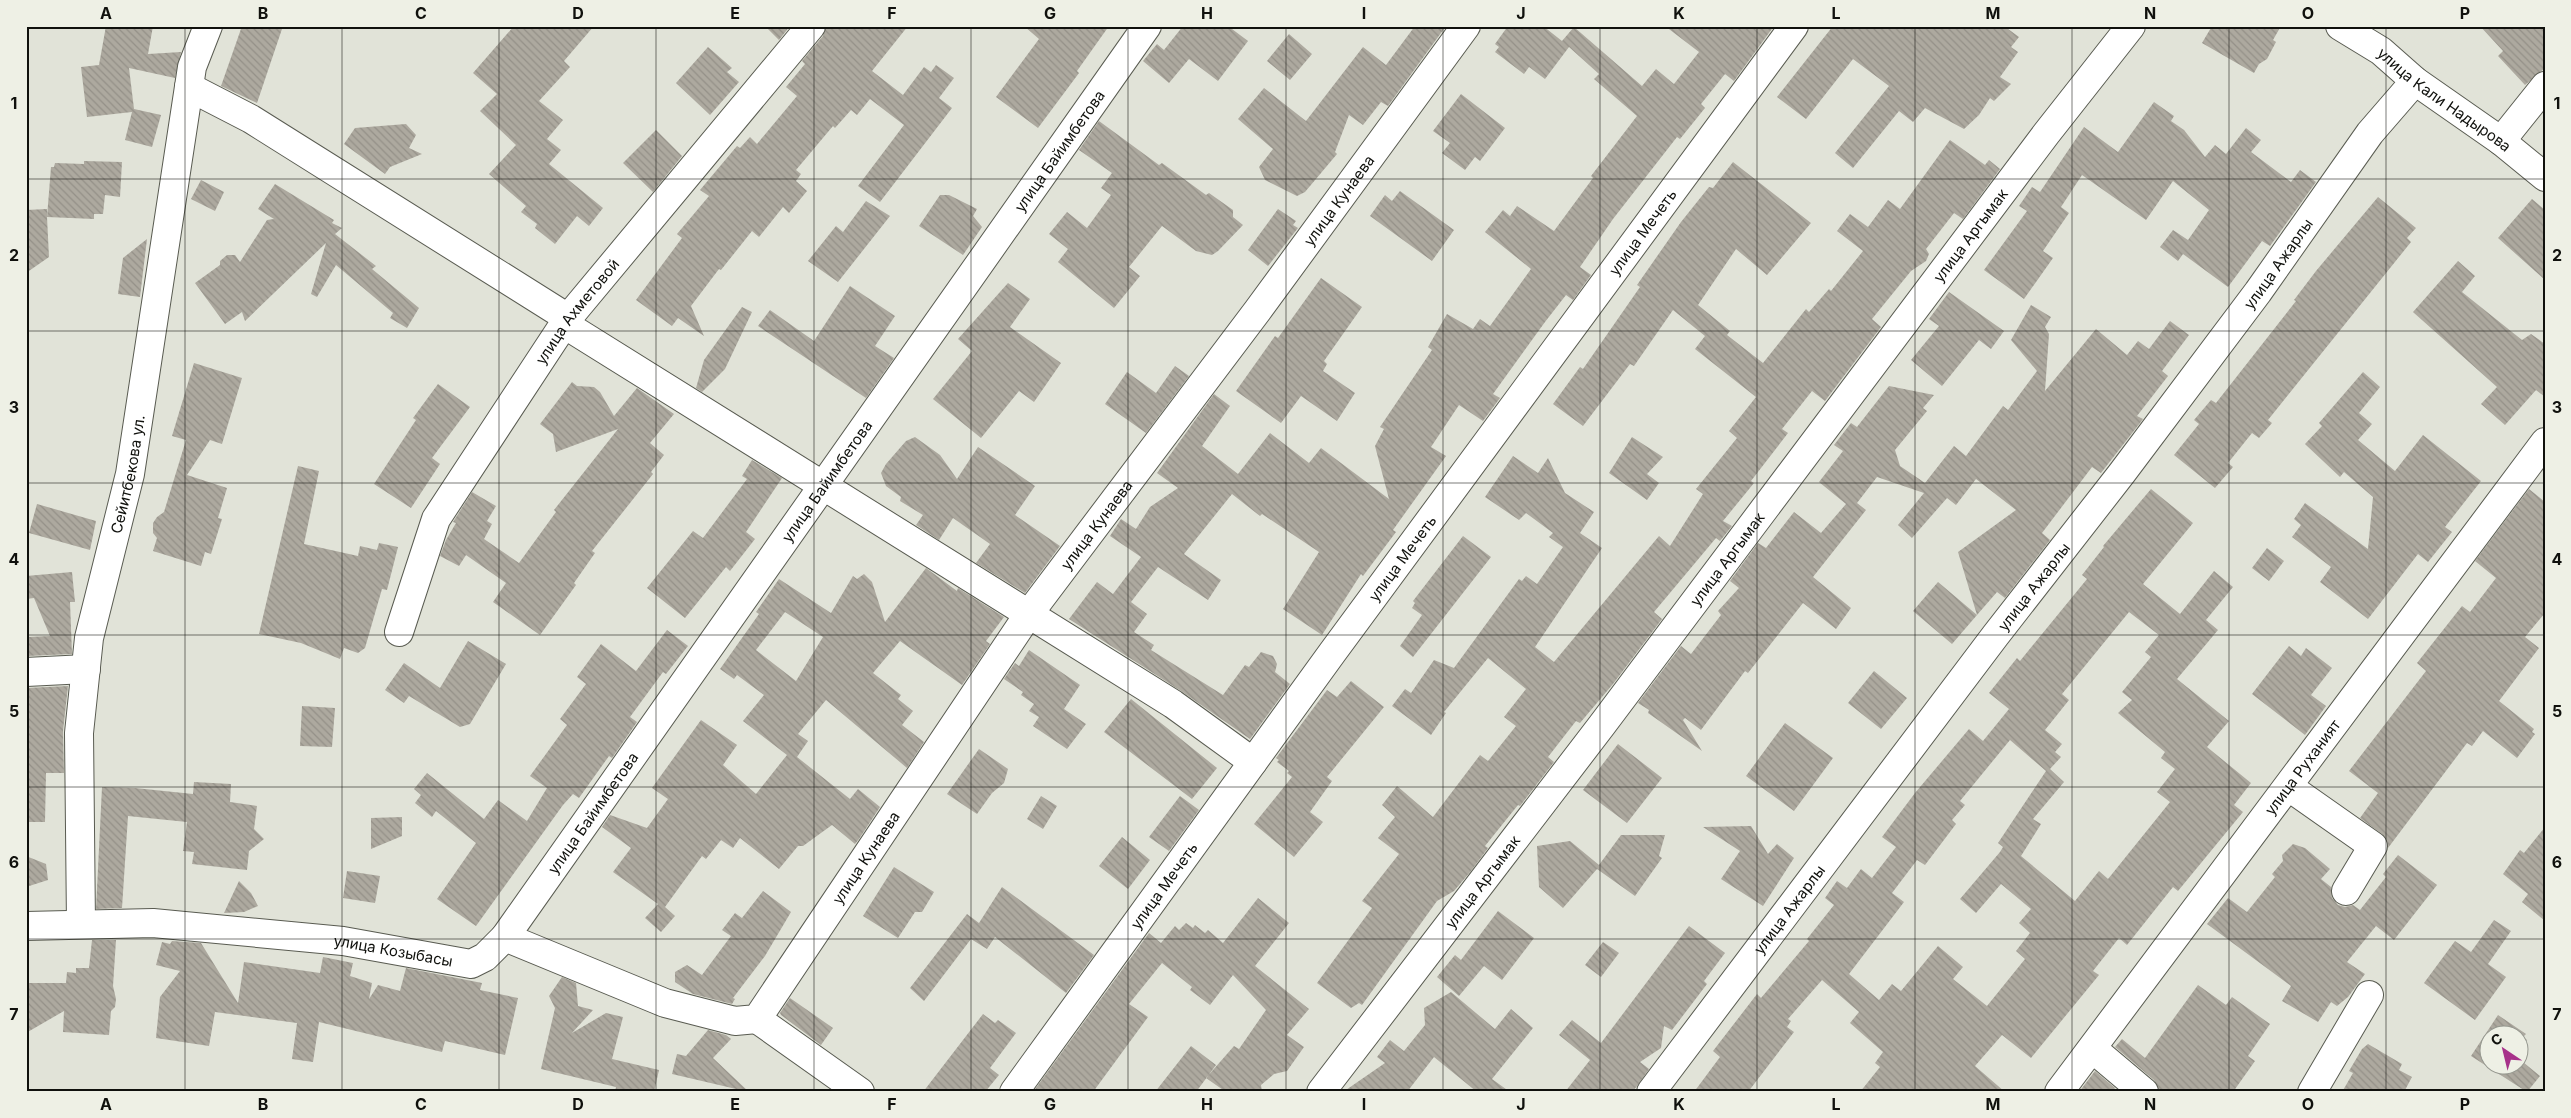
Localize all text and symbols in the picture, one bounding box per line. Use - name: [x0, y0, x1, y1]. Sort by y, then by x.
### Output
- text: A: [100, 3, 112, 23]
- text: B: [258, 3, 268, 23]
- text: C: [415, 3, 427, 23]
- text: D: [572, 3, 584, 23]
- text: E: [730, 3, 740, 23]
- text: F: [887, 3, 897, 23]
- text: G: [1044, 3, 1056, 23]
- text: H: [1201, 3, 1213, 23]
- text: I: [1362, 3, 1366, 23]
- text: J: [1516, 3, 1526, 23]
- text: K: [1673, 3, 1685, 23]
- text: L: [1831, 3, 1841, 23]
- text: M: [1986, 3, 2000, 23]
- text: N: [2144, 3, 2156, 23]
- text: O: [2302, 3, 2314, 23]
- text: P: [2460, 3, 2470, 23]
- street label: улица Кали Надырова: [2374, 43, 2515, 155]
- street label: улица Байимбетова: [1010, 86, 1109, 215]
- text: 1: [11, 93, 17, 113]
- text: 1: [2554, 93, 2560, 113]
- street label: улица Кунаева: [1299, 151, 1378, 249]
- street label: улица Аргымак: [1929, 184, 2011, 286]
- street label: улица Мечеть: [1604, 185, 1680, 279]
- street label: улица Ажарлы: [2239, 214, 2317, 313]
- text: 2: [9, 245, 19, 265]
- text: 2: [2552, 245, 2562, 265]
- street label: улица Ахметовой: [531, 255, 623, 368]
- text: 3: [9, 397, 19, 417]
- text: 3: [2552, 397, 2562, 417]
- street label: Сейитбекова ул.: [106, 413, 148, 535]
- street label: улица Байимбетова: [777, 416, 876, 545]
- street label: улица Кунаева: [1056, 476, 1136, 573]
- street label: улица Аргымак: [1685, 508, 1768, 610]
- street label: улица Мечеть: [1364, 511, 1440, 605]
- street label: улица Ажарлы: [1993, 539, 2074, 634]
- text: 4: [9, 549, 20, 569]
- text: 4: [2552, 549, 2563, 569]
- text: 5: [9, 701, 19, 721]
- text: 5: [2552, 701, 2562, 721]
- street label: улица Руханият: [2260, 715, 2344, 818]
- street label: улица Байимбетова: [543, 748, 642, 877]
- street label: улица Кунаева: [828, 807, 903, 907]
- street label: улица Аргымак: [1440, 831, 1524, 932]
- street label: улица Мечеть: [1126, 838, 1201, 933]
- text: 6: [9, 852, 19, 872]
- text: 6: [2552, 852, 2562, 872]
- street label: улица Ажарлы: [1749, 861, 1829, 958]
- street label: улица Козыбасы: [333, 931, 454, 970]
- text: 7: [9, 1004, 19, 1024]
- text: 7: [2552, 1004, 2562, 1024]
- north arrow: [2478, 1026, 2528, 1076]
- text: С: [2487, 1029, 2505, 1049]
- text: A: [100, 1094, 112, 1114]
- text: B: [258, 1094, 268, 1114]
- text: C: [415, 1094, 427, 1114]
- text: D: [572, 1094, 584, 1114]
- text: E: [730, 1094, 740, 1114]
- text: F: [887, 1094, 897, 1114]
- text: G: [1044, 1094, 1056, 1114]
- text: H: [1201, 1094, 1213, 1114]
- text: I: [1362, 1094, 1366, 1114]
- text: J: [1516, 1094, 1526, 1114]
- text: K: [1673, 1094, 1685, 1114]
- text: L: [1831, 1094, 1841, 1114]
- text: M: [1986, 1094, 2000, 1114]
- text: N: [2144, 1094, 2156, 1114]
- text: O: [2302, 1094, 2314, 1114]
- text: P: [2460, 1094, 2470, 1114]

